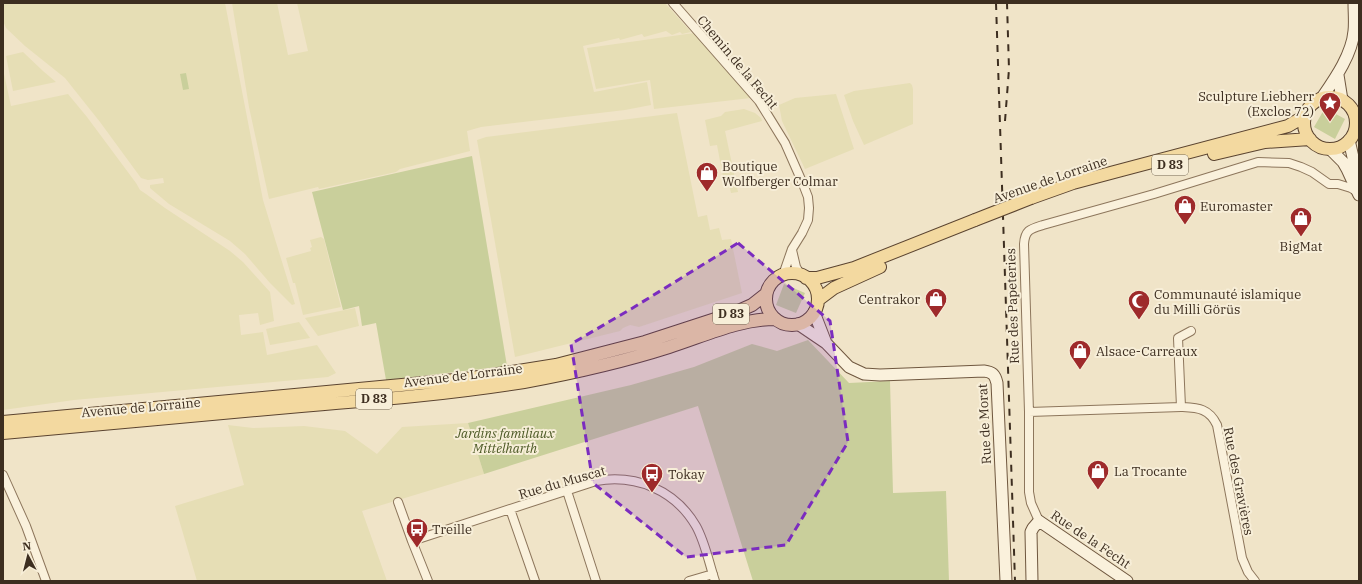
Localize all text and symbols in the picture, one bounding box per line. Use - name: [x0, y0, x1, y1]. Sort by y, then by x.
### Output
- street label: Chemin de la Fecht: [693, 12, 782, 113]
- place label: Sculpture Liebherr (Exclos 72): [1198, 88, 1314, 120]
- place icon: Sculpture Liebherr (Exclos 72): [1317, 90, 1343, 123]
- street label: Avenue de Lorraine: [991, 152, 1110, 207]
- road number: D 83: [1152, 155, 1188, 175]
- place label: Boutique Wolfberger Colmar: [722, 158, 838, 190]
- shop icon: Boutique Wolfberger Colmar: [694, 160, 720, 193]
- shop icon: Euromaster: [1172, 193, 1198, 226]
- place label: Euromaster: [1200, 198, 1273, 215]
- shop icon: BigMat: [1288, 205, 1314, 238]
- place label: BigMat: [1280, 238, 1323, 255]
- street label: Rue des Papeteries: [1002, 248, 1023, 364]
- shop icon: Centrakor: [923, 286, 949, 319]
- place label: Communauté islamique du Milli Görüs: [1154, 286, 1301, 318]
- mosque icon: Communauté islamique du Milli Görüs: [1126, 288, 1152, 321]
- place label: Centrakor: [858, 291, 920, 308]
- road number: D 83: [713, 304, 749, 324]
- shop icon: Alsace-Carreaux: [1067, 338, 1093, 371]
- place label: Alsace-Carreaux: [1096, 343, 1198, 360]
- street label: Avenue de Lorraine: [403, 360, 524, 391]
- street label: Rue de Morat: [974, 383, 995, 465]
- road number: D 83: [356, 389, 392, 409]
- street label: Avenue de Lorraine: [81, 394, 201, 421]
- park label: Jardins familiaux Mittelharth: [454, 425, 555, 457]
- street label: Rue des Gravières: [1220, 425, 1257, 537]
- shop icon: La Trocante: [1085, 458, 1111, 491]
- bus stop icon: Tokay: [639, 461, 665, 494]
- street label: Rue du Muscat: [517, 462, 608, 503]
- place label: La Trocante: [1114, 463, 1187, 480]
- place label: Tokay: [668, 466, 705, 483]
- street label: Rue de la Fecht: [1048, 506, 1134, 573]
- bus stop icon: Treille: [404, 516, 430, 549]
- place label: Treille: [432, 521, 472, 538]
- north arrow: [8, 536, 48, 576]
- text: N: [22, 539, 32, 554]

